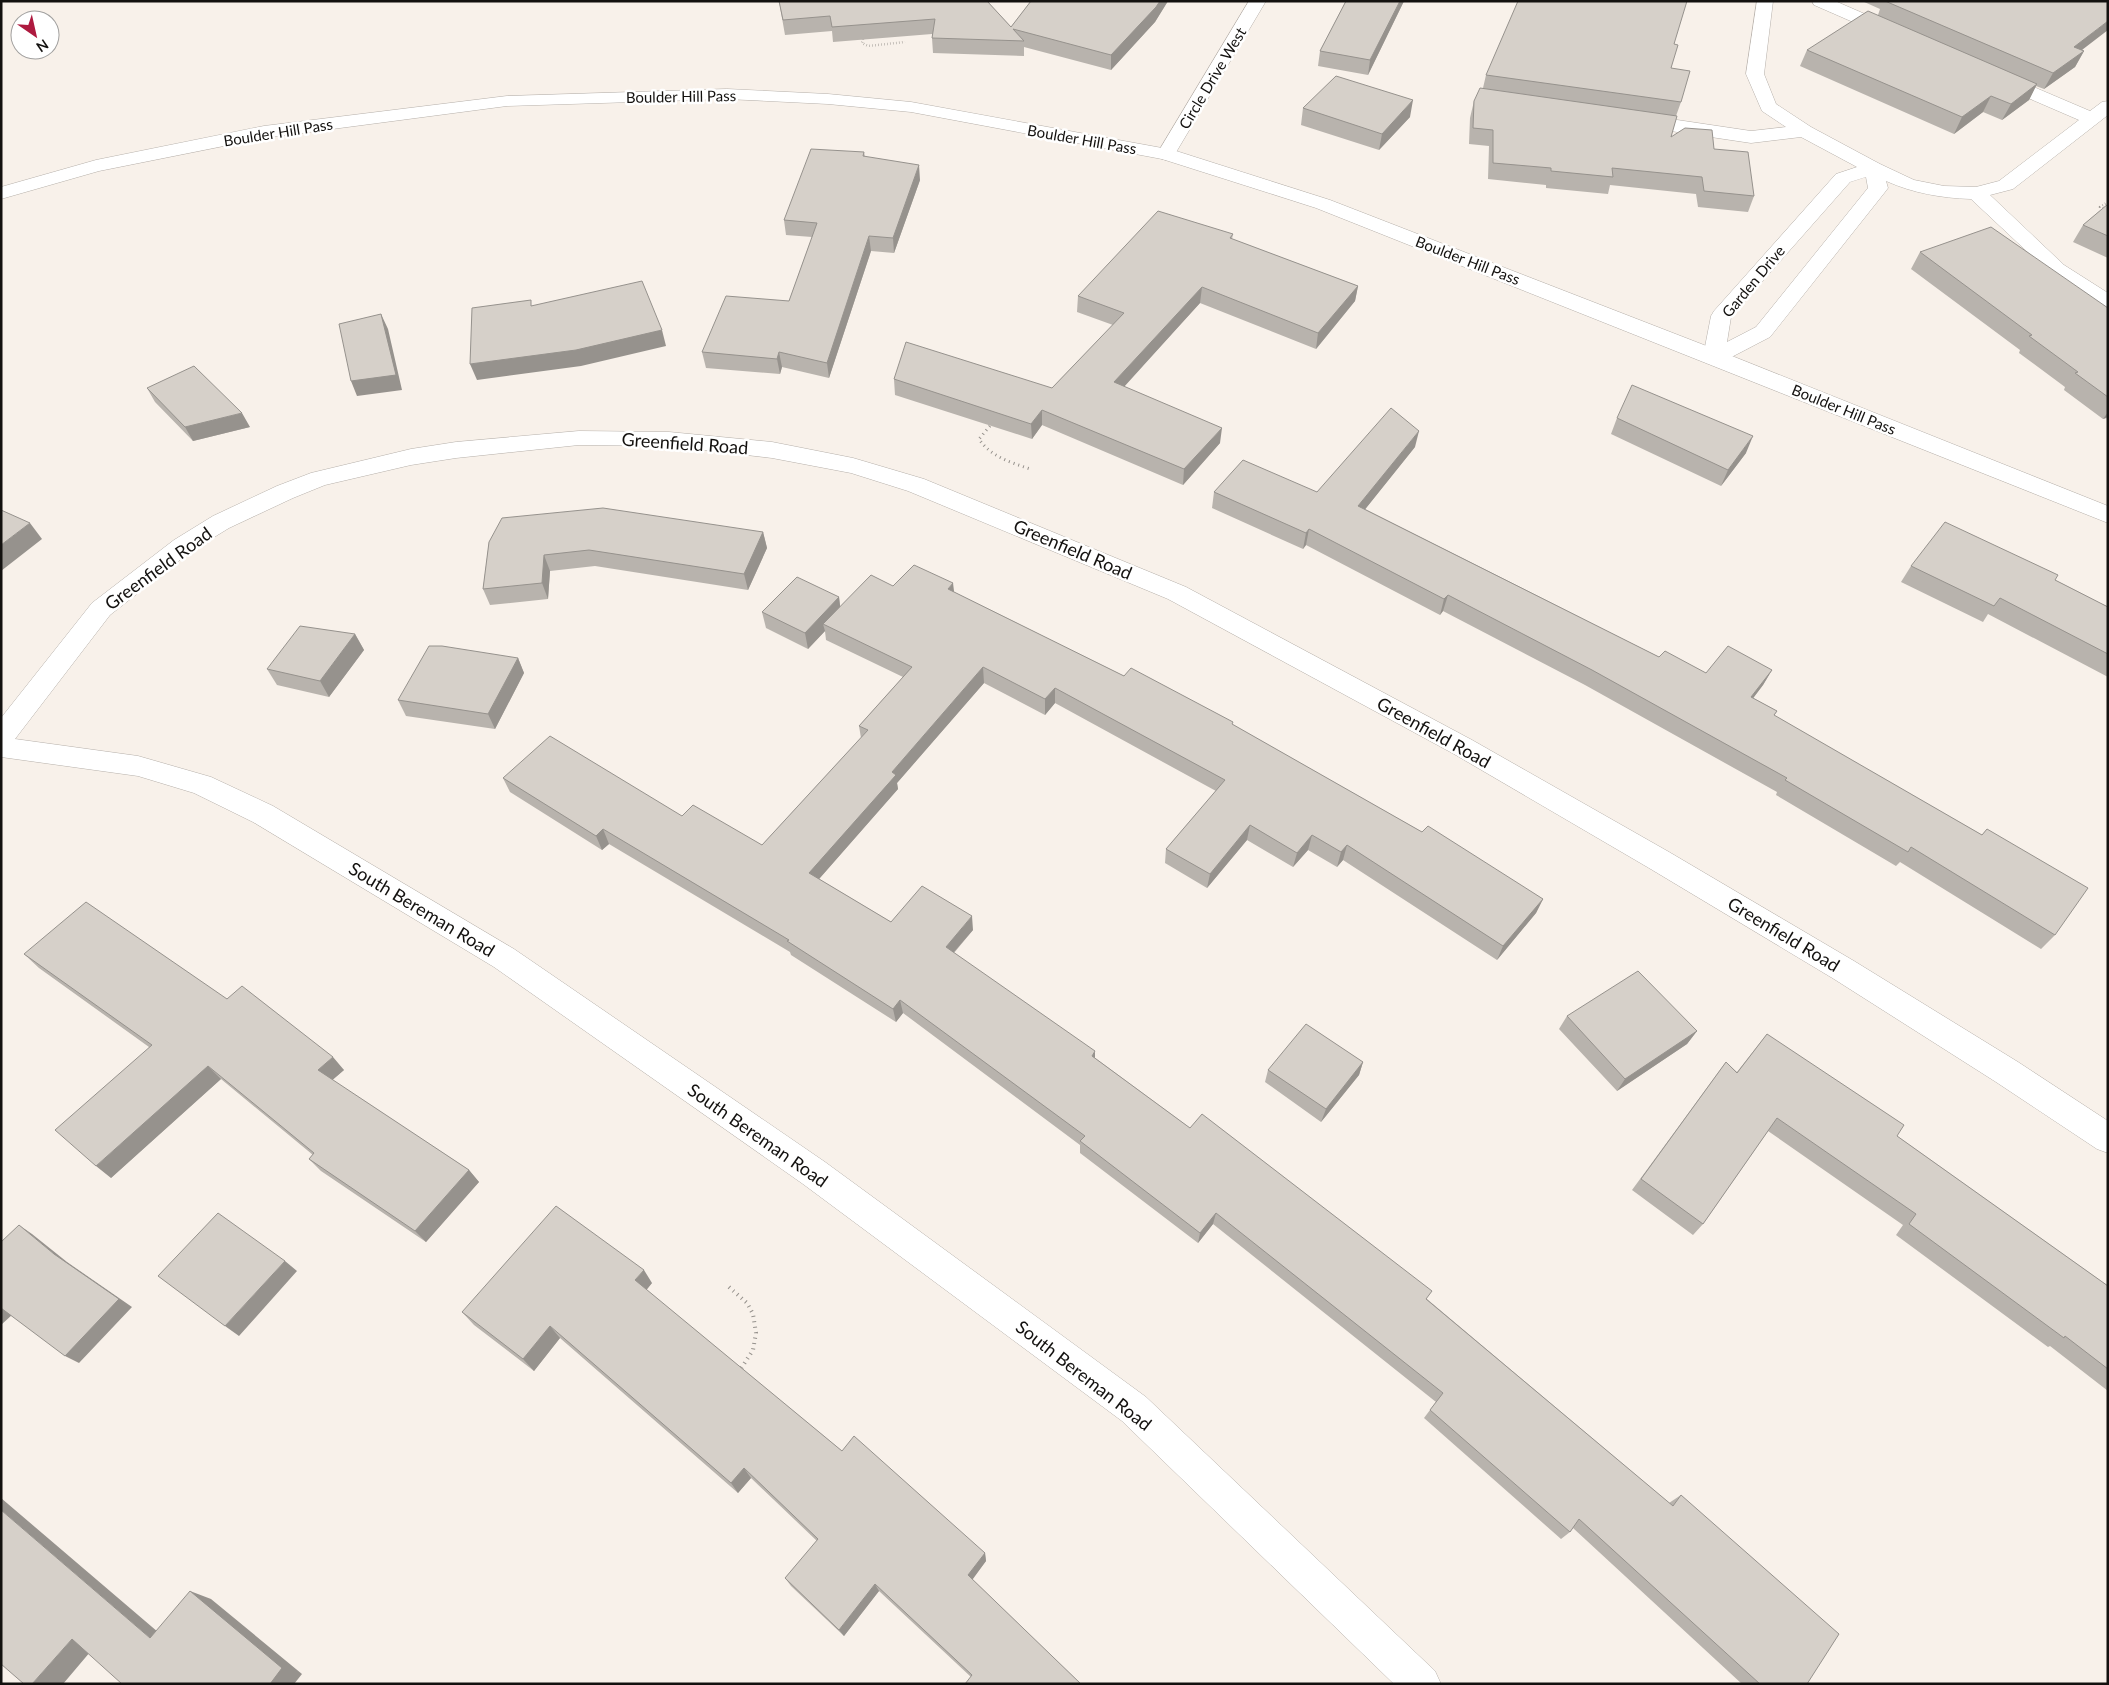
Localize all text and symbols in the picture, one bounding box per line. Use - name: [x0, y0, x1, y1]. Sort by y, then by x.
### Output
- north arrow: [10, 10, 60, 60]
- street label: Circle Drive West: [1175, 23, 1250, 132]
- text: N: [33, 36, 52, 56]
- street label: Boulder Hill Pass: [626, 86, 736, 106]
- street label: Boulder Hill Pass: [222, 114, 334, 150]
- street label: Boulder Hill Pass: [1026, 121, 1138, 157]
- street label: Boulder Hill Pass: [1413, 232, 1523, 288]
- street label: Garden Drive: [1718, 242, 1788, 320]
- street label: Boulder Hill Pass: [1789, 380, 1899, 438]
- street label: Greenfield Road: [621, 428, 749, 458]
- street label: Greenfield Road: [1010, 514, 1136, 584]
- street label: Greenfield Road: [100, 522, 216, 614]
- street label: Greenfield Road: [1373, 692, 1495, 772]
- street label: South Bereman Road: [345, 857, 499, 961]
- street label: Greenfield Road: [1724, 892, 1844, 976]
- street label: South Bereman Road: [684, 1078, 832, 1192]
- street label: South Bereman Road: [1012, 1315, 1156, 1435]

